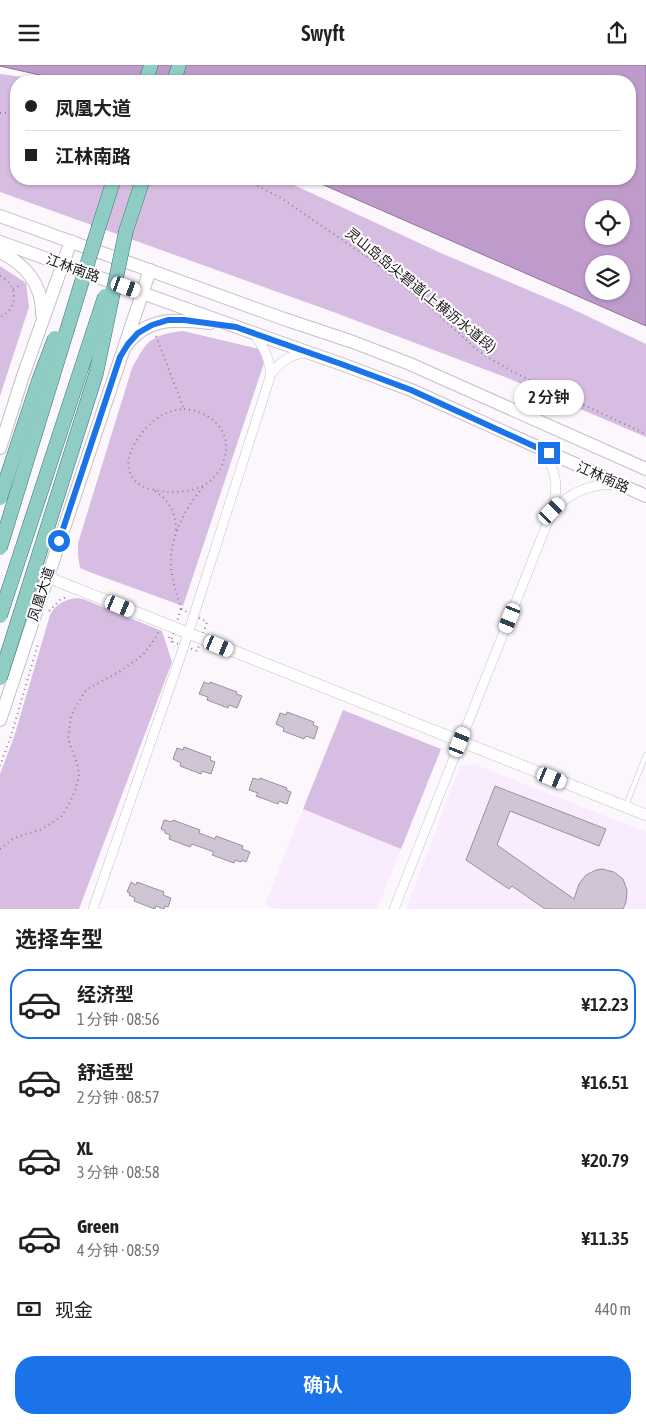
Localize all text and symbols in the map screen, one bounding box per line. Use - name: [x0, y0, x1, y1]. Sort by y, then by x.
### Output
- icon: menu: [15, 19, 43, 47]
- icon: share: [603, 19, 631, 47]
- text: Swyft: [301, 20, 345, 46]
- text: 凤凰大道: [55, 97, 131, 119]
- text: 江林南路: [55, 145, 131, 167]
- map controls: [585, 200, 630, 300]
- button: locate: [585, 200, 630, 245]
- street label: 灵山岛岛尖碧道(上横沥水道段): [343, 224, 499, 356]
- street label: 江林南路: [44, 251, 102, 285]
- button: layers: [585, 255, 630, 300]
- car: [109, 275, 142, 299]
- callout: 2 分钟: [514, 381, 584, 415]
- text: 2 分钟: [528, 388, 570, 406]
- route end: [538, 442, 560, 464]
- street label: 江林南路: [574, 458, 632, 496]
- car: [536, 495, 567, 527]
- route start: [48, 530, 70, 552]
- street label: 凤凰大道: [25, 565, 57, 623]
- car: [103, 593, 136, 619]
- car: [497, 601, 522, 635]
- car: [202, 633, 235, 659]
- car: [447, 725, 472, 759]
- car: [535, 765, 568, 791]
- text: 选择车型: [15, 926, 103, 952]
- icon: car: [17, 982, 62, 1027]
- text: 经济型: [77, 983, 134, 1005]
- text: ¥12.23: [581, 993, 629, 1015]
- text: 1 分钟 · 08:56: [77, 1010, 159, 1028]
- icon: car: [17, 1060, 62, 1105]
- text: 舒适型: [77, 1061, 134, 1083]
- text: ¥16.51: [581, 1071, 629, 1093]
- text: 2 分钟 · 08:57: [77, 1088, 159, 1106]
- text: XL: [77, 1137, 93, 1159]
- icon: car: [17, 1138, 62, 1183]
- text: ¥20.79: [581, 1149, 629, 1171]
- text: 3 分钟 · 08:58: [77, 1163, 159, 1181]
- text: Green: [77, 1215, 119, 1237]
- icon: car: [17, 1216, 62, 1261]
- text: ¥11.35: [581, 1227, 629, 1249]
- text: 4 分钟 · 08:59: [77, 1241, 159, 1259]
- icon: cash: [15, 1295, 43, 1323]
- text: 现金: [55, 1299, 93, 1321]
- text: 440 m: [595, 1300, 631, 1318]
- button: 确认: [15, 1356, 631, 1414]

